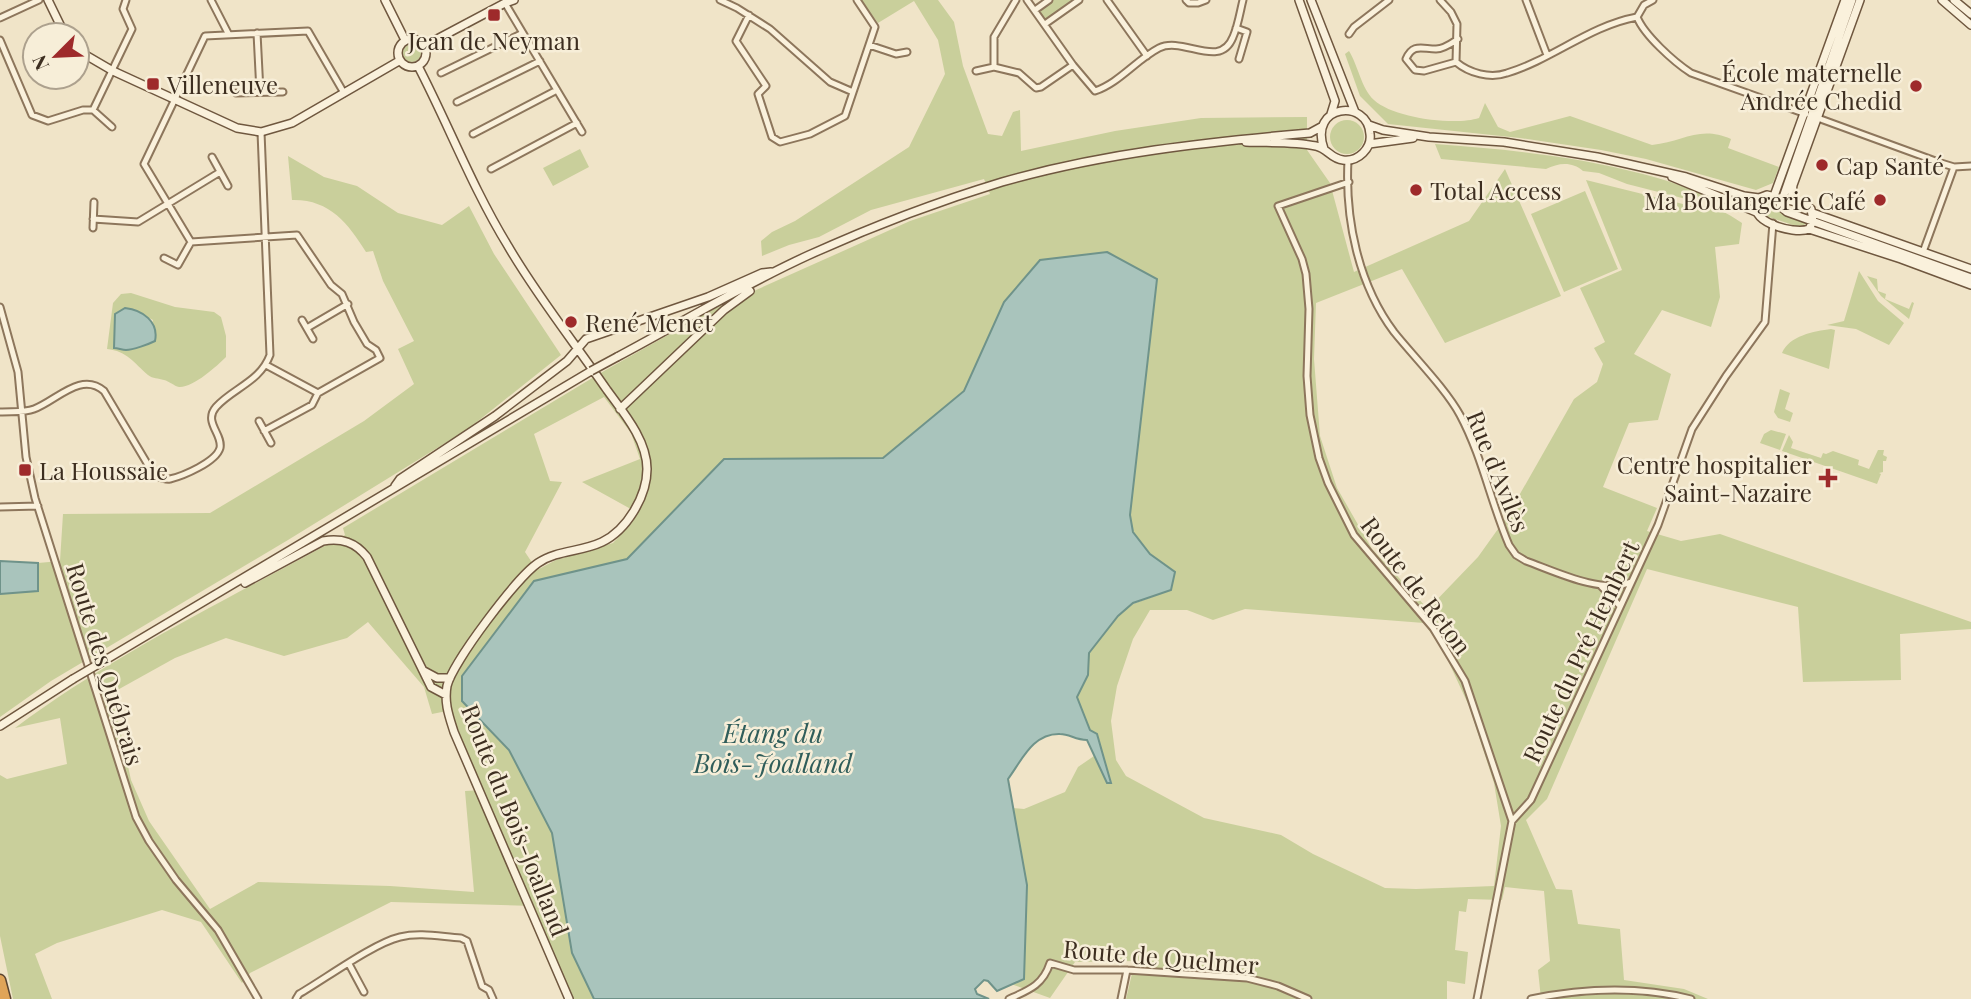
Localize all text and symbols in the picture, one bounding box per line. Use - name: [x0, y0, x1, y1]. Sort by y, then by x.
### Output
- marker: Jean de Neyman: [486, 7, 502, 23]
- north arrow: [21, 21, 91, 91]
- place label: Jean de Neyman: [407, 24, 580, 56]
- text: N: [25, 52, 54, 75]
- place label: École maternelle Andrée Chedid: [1721, 56, 1902, 116]
- place label: Villeneuve: [166, 68, 278, 100]
- marker: Villeneuve: [145, 76, 161, 92]
- marker: École maternelle Andrée Chedid: [1908, 78, 1924, 94]
- place label: Cap Santé: [1836, 149, 1944, 181]
- marker: Cap Santé: [1814, 157, 1830, 173]
- place label: Total Access: [1430, 174, 1562, 206]
- marker: Total Access: [1408, 182, 1424, 198]
- place label: Ma Boulangerie Café: [1644, 184, 1866, 216]
- marker: Ma Boulangerie Café: [1872, 192, 1888, 208]
- place label: René Menet: [585, 306, 713, 338]
- marker: René Menet: [563, 314, 579, 330]
- street label: Rue d'Avilès: [1460, 406, 1538, 536]
- place label: Centre hospitalier Saint-Nazaire: [1617, 448, 1812, 508]
- place label: La Houssaie: [39, 454, 168, 486]
- marker: La Houssaie: [17, 462, 33, 478]
- marker: Centre hospitalier Saint-Nazaire: [1818, 468, 1838, 488]
- street label: Route de Reton: [1355, 509, 1479, 661]
- street label: Route du Pré Hembert: [1514, 534, 1646, 767]
- street label: Route des Québrais: [60, 559, 152, 769]
- street label: Route du Bois-Joalland: [455, 699, 577, 941]
- water label: Étang du Bois-Joalland: [693, 715, 853, 780]
- street label: Route de Quelmer: [1062, 932, 1260, 981]

